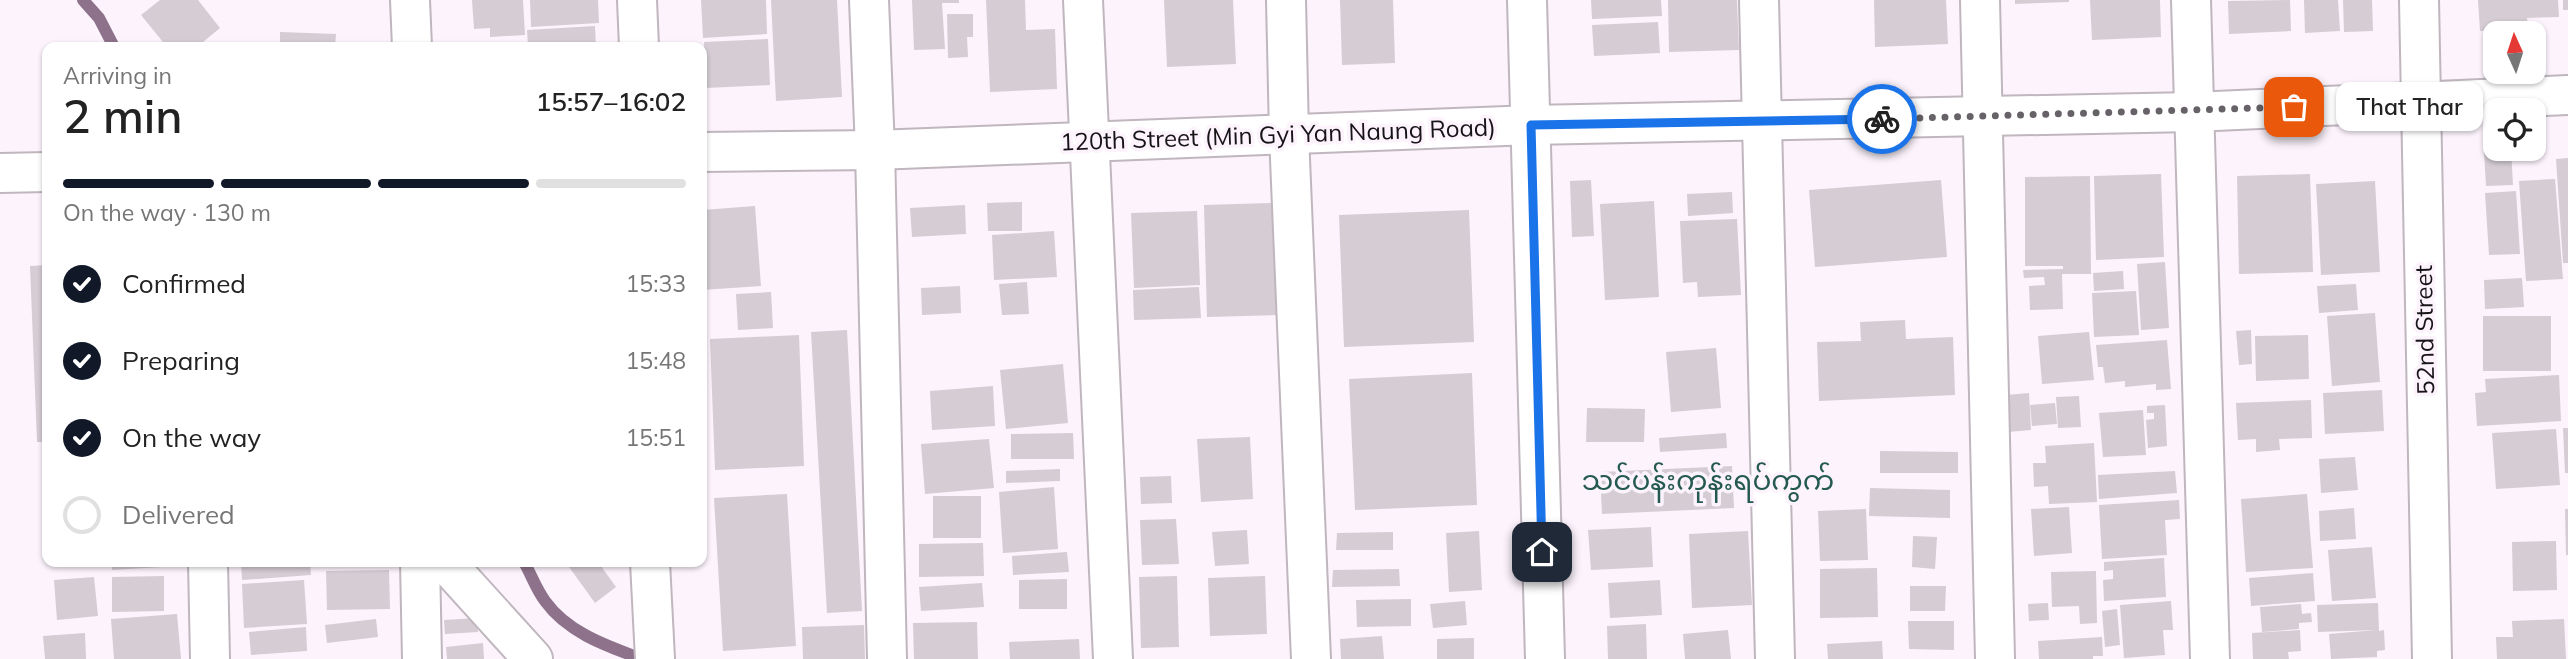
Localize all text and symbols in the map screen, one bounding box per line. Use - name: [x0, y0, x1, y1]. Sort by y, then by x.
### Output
- north arrow: [2483, 21, 2546, 84]
- map controls: [2483, 21, 2546, 161]
- text: Arriving in: [63, 61, 172, 90]
- pin: [2264, 77, 2324, 137]
- callout: That Thar: [2336, 82, 2483, 132]
- courier: [1847, 84, 1917, 154]
- text: 15:57–16:02: [536, 85, 686, 118]
- text: 2 min: [63, 87, 182, 145]
- icon: bag: [2275, 88, 2313, 126]
- text: That Thar: [2356, 92, 2463, 121]
- button: locate: [2483, 98, 2546, 161]
- icon: bike: [1863, 100, 1901, 138]
- street label: 120th Street (Min Gyi Yan Naung Road): [1060, 111, 1496, 157]
- text: On the way · 130 m: [63, 198, 271, 227]
- icon: check: [63, 265, 101, 303]
- street label: 52nd Street: [2408, 265, 2440, 395]
- text: Confirmed: [122, 267, 246, 300]
- text: 15:33: [626, 269, 686, 298]
- icon: check: [63, 342, 101, 380]
- text: Preparing: [122, 344, 240, 377]
- text: 15:48: [626, 346, 686, 375]
- icon: check: [63, 419, 101, 457]
- text: On the way: [122, 421, 261, 454]
- text: 15:51: [626, 423, 686, 452]
- district label: သင်ပန်းကုန်းရပ်ကွက်: [1582, 462, 1834, 503]
- text: Delivered: [122, 498, 235, 531]
- pin: [1512, 522, 1572, 582]
- icon: home: [1523, 533, 1561, 571]

